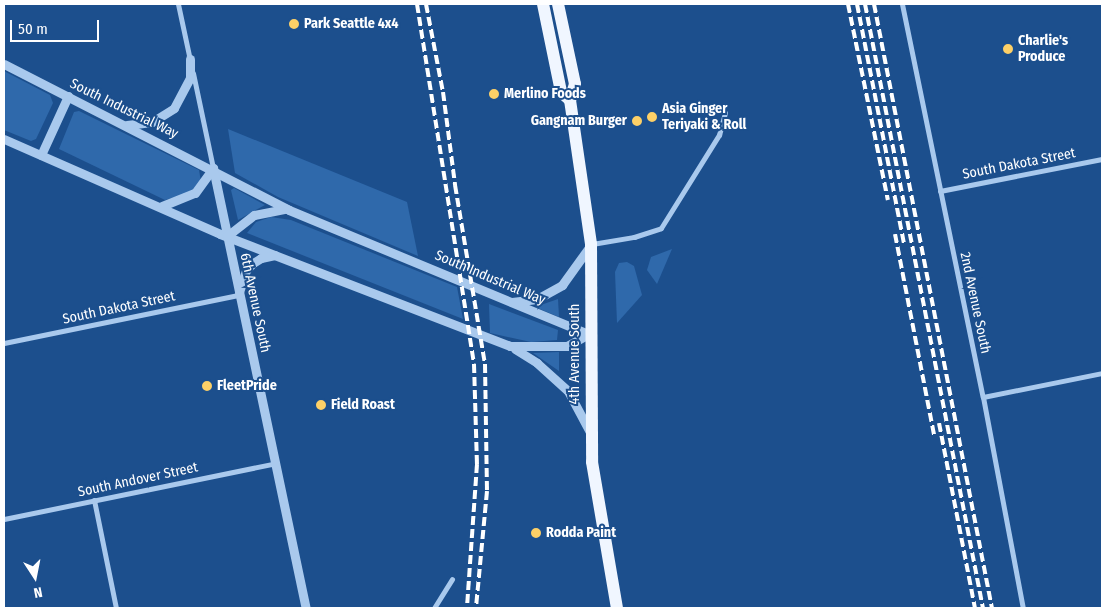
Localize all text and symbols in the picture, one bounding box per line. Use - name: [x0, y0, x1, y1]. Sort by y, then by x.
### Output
- scale bar: [12, 10, 101, 42]
- place label: Park Seattle 4x4: [304, 16, 398, 32]
- marker: Park Seattle 4x4: [288, 18, 300, 30]
- text: 50 m: [18, 20, 48, 38]
- place label: Charlie's Produce: [1018, 33, 1068, 65]
- marker: Charlie's Produce: [1002, 43, 1014, 55]
- street label: South Industrial Way: [67, 76, 181, 142]
- place label: Merlino Foods: [504, 86, 586, 102]
- marker: Merlino Foods: [488, 88, 500, 100]
- place label: Asia Ginger Teriyaki & Roll: [662, 101, 746, 134]
- marker: Asia Ginger Teriyaki & Roll: [646, 111, 658, 123]
- place label: Gangnam Burger: [531, 113, 627, 129]
- marker: Gangnam Burger: [631, 115, 643, 127]
- street label: South Dakota Street: [961, 145, 1077, 183]
- street label: South Industrial Way: [432, 247, 548, 309]
- street label: 2nd Avenue South: [956, 251, 994, 355]
- street label: 6th Avenue South: [236, 252, 274, 354]
- street label: South Dakota Street: [61, 288, 177, 328]
- street label: 4th Avenue South: [567, 304, 583, 404]
- place label: FleetPride: [217, 378, 277, 394]
- marker: FleetPride: [201, 380, 213, 392]
- place label: Field Roast: [331, 397, 395, 413]
- marker: Field Roast: [315, 399, 327, 411]
- street label: South Andover Street: [77, 459, 199, 501]
- place label: Rodda Paint: [546, 525, 616, 541]
- marker: Rodda Paint: [530, 527, 542, 539]
- north arrow: [10, 552, 60, 602]
- text: N: [32, 583, 44, 601]

